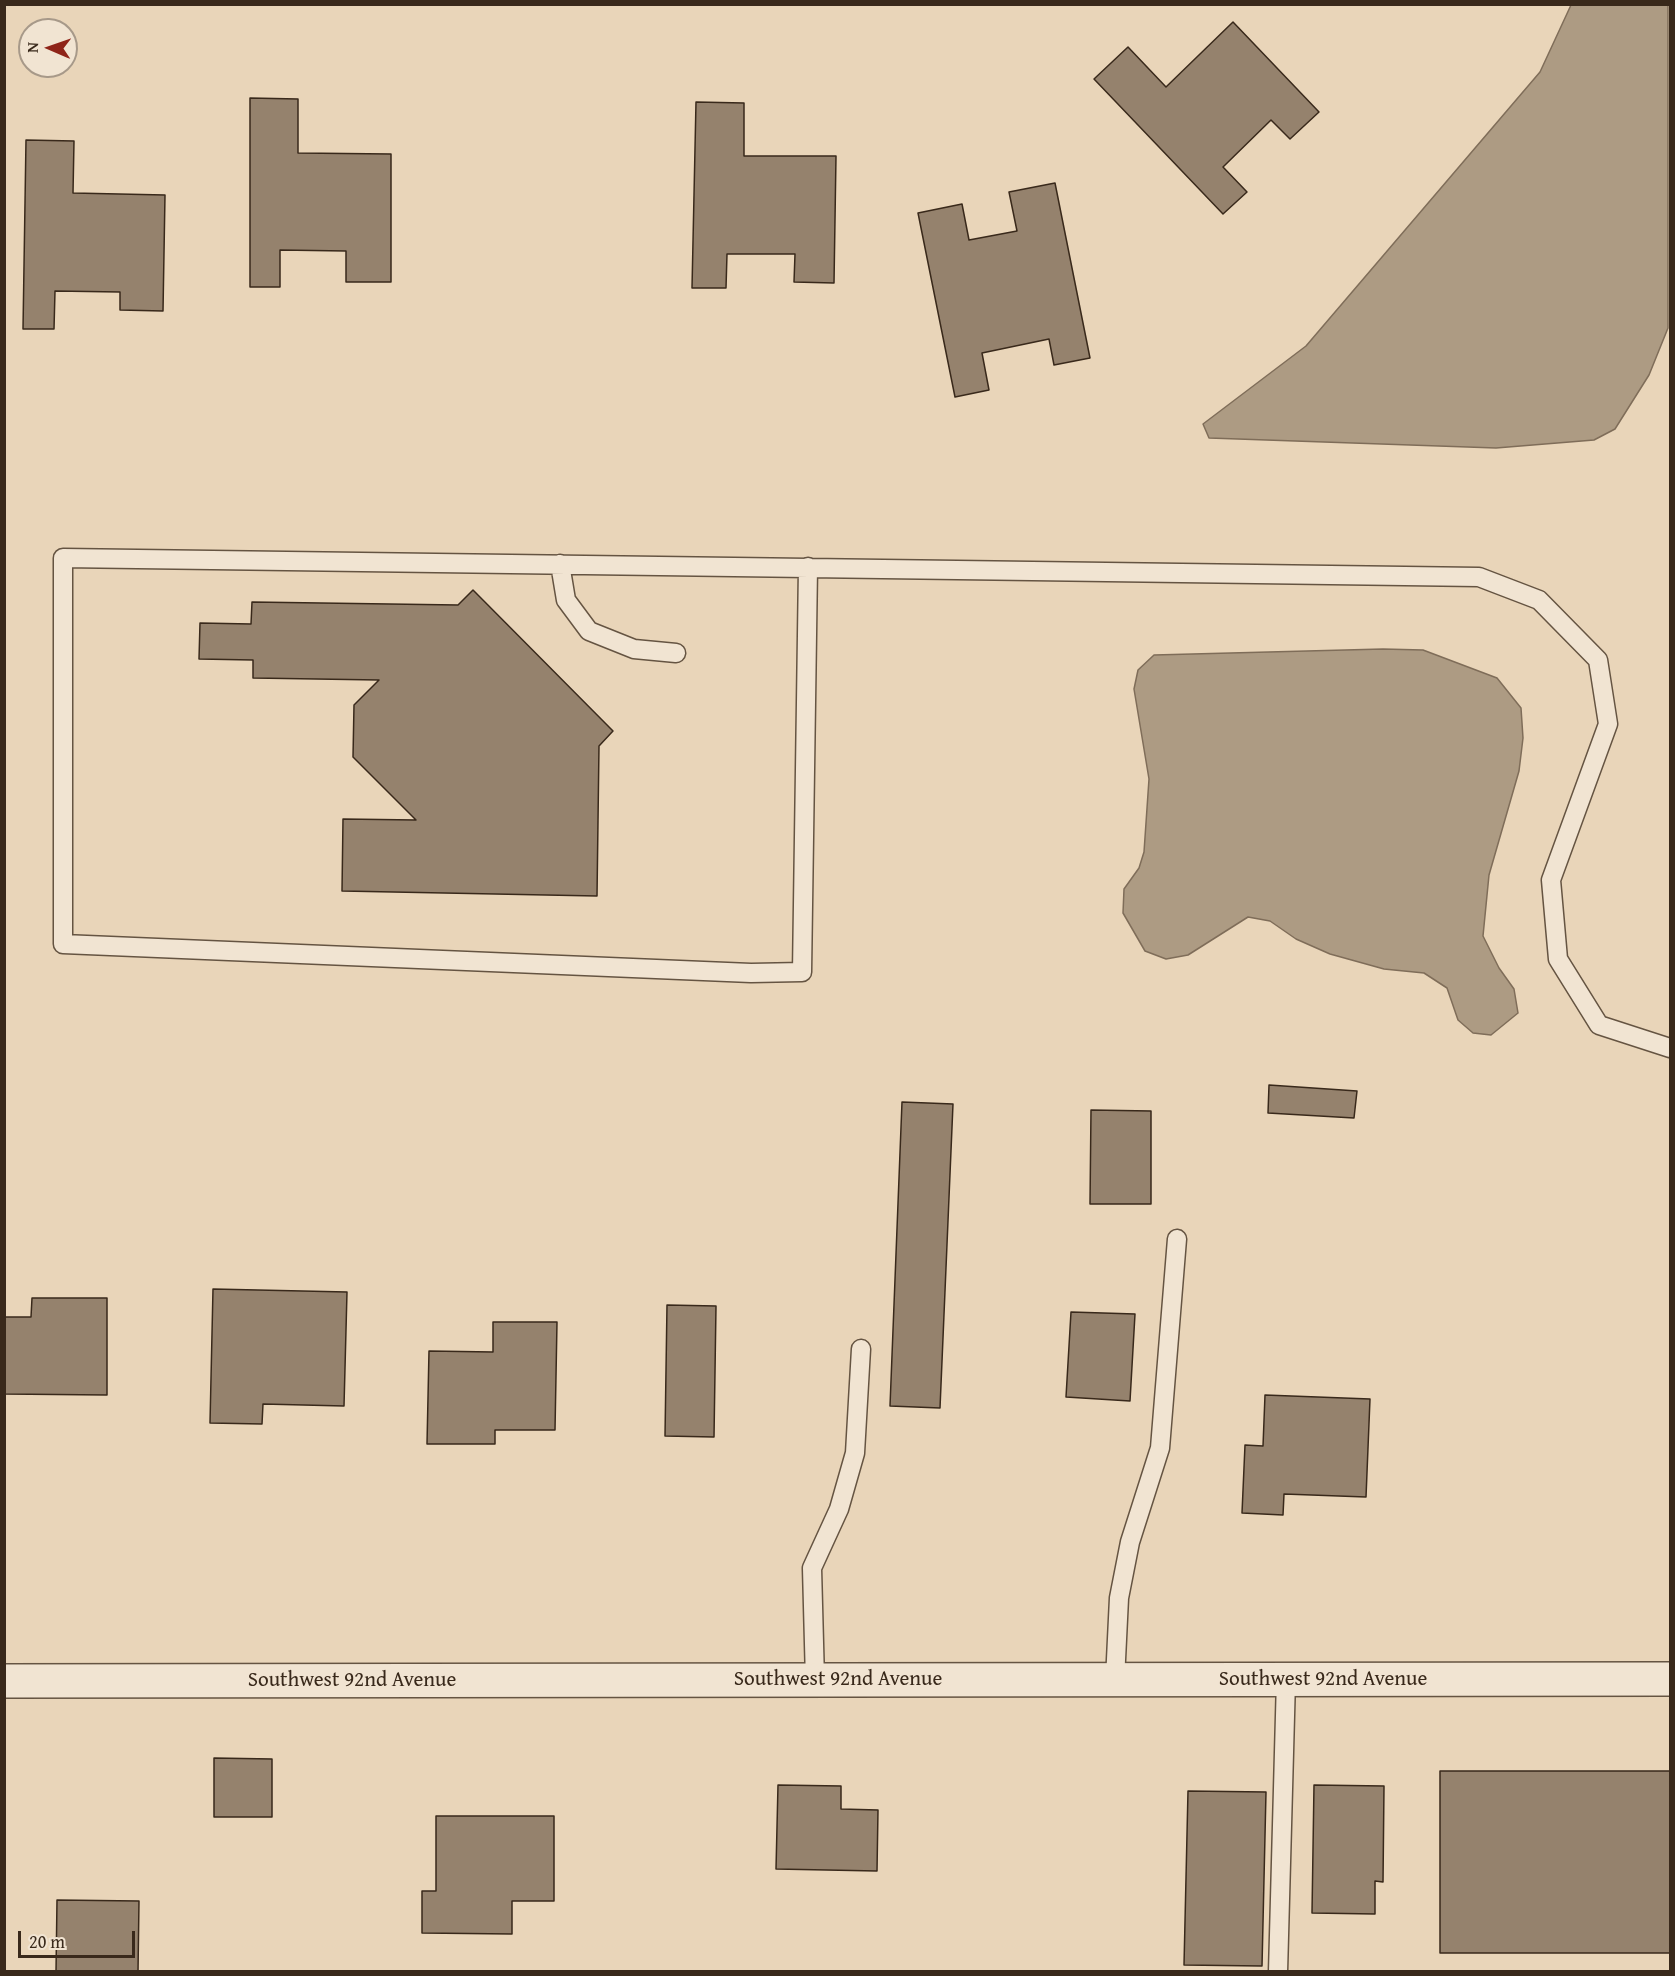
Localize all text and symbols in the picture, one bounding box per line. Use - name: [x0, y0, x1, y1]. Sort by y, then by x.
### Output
- north arrow: [18, 18, 78, 78]
- text: N: [20, 42, 44, 53]
- street label: Southwest 92nd Avenue: [734, 1667, 942, 1693]
- street label: Southwest 92nd Avenue: [1219, 1667, 1427, 1693]
- street label: Southwest 92nd Avenue: [248, 1668, 456, 1694]
- scale bar: [21, 1919, 138, 1957]
- text: 20 m: [29, 1928, 65, 1955]

